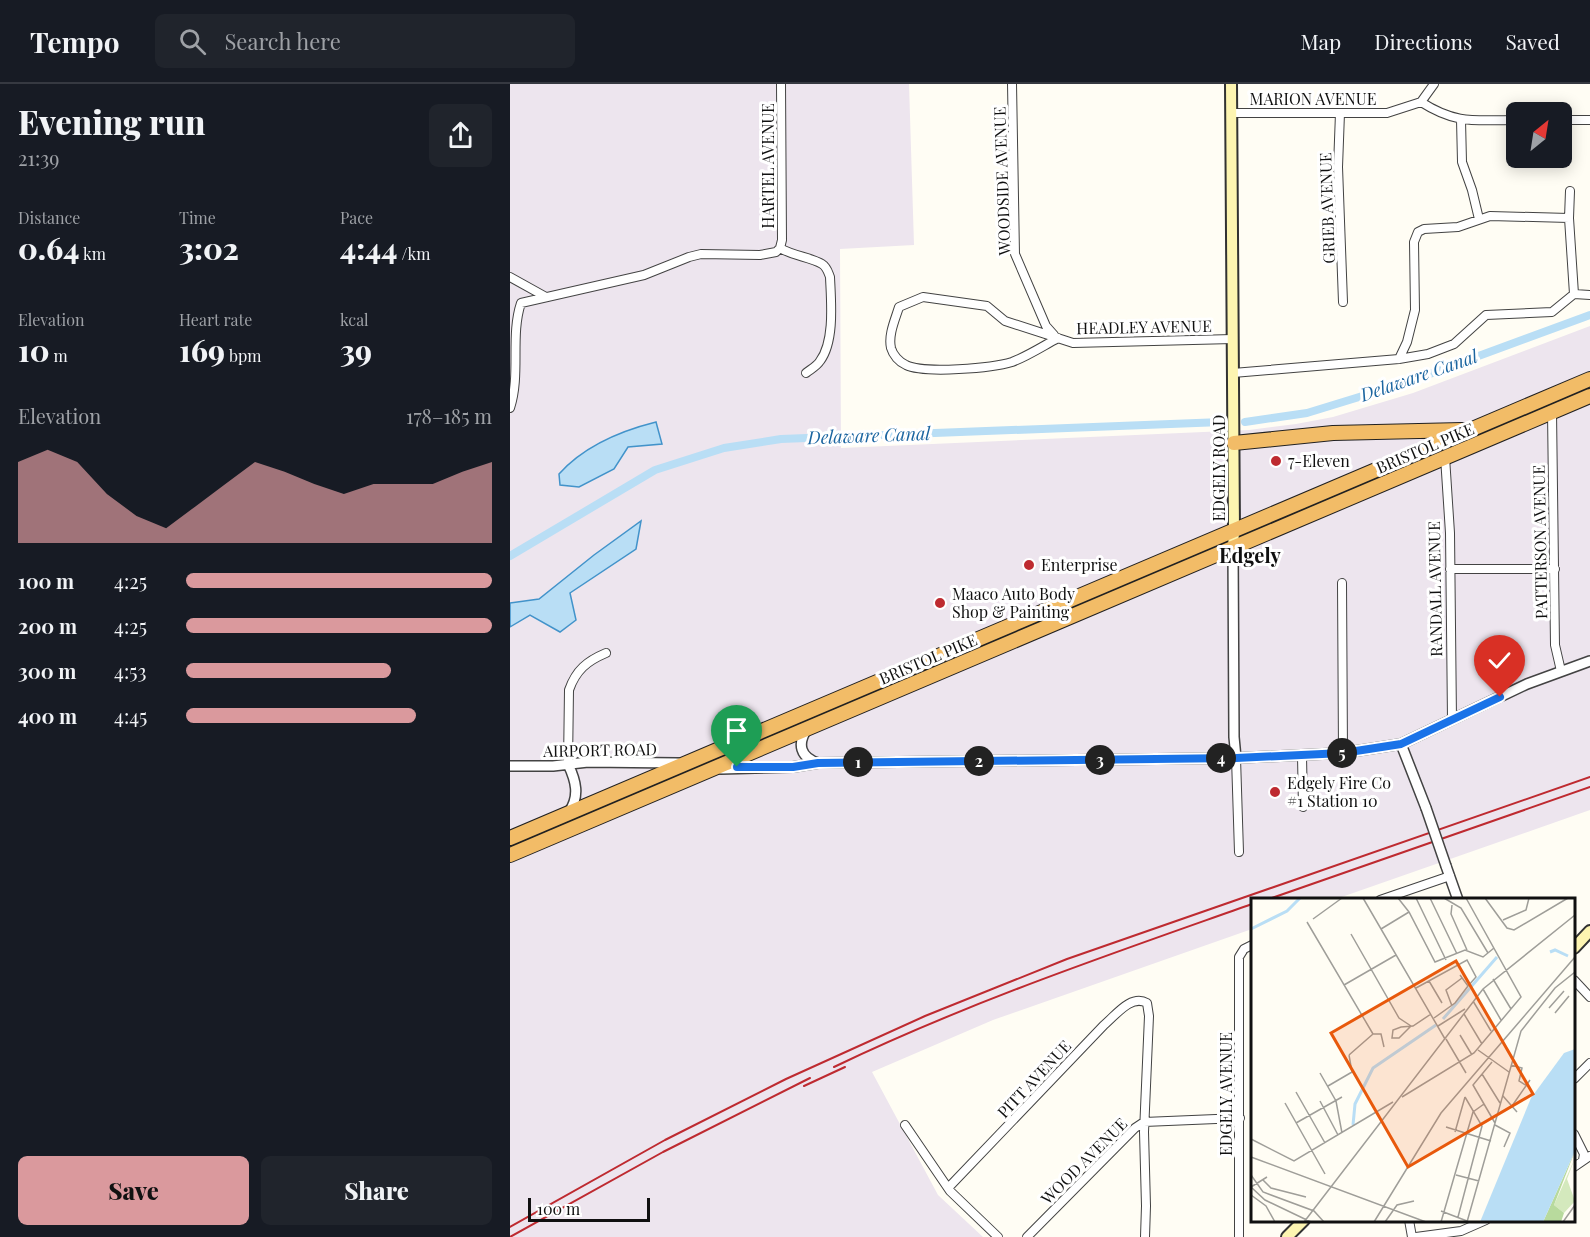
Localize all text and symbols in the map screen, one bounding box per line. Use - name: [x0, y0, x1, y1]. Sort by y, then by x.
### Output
- search box: [155, 14, 575, 68]
- text: Tempo: [30, 23, 119, 60]
- icon: search: [176, 25, 209, 58]
- text: Search here: [224, 26, 341, 56]
- text: Map: [1300, 27, 1341, 55]
- text: Directions: [1374, 27, 1472, 55]
- text: Saved: [1505, 27, 1560, 55]
- street label: MARION AVENUE: [1250, 88, 1376, 109]
- text: Evening run: [18, 99, 205, 143]
- north arrow: [1506, 102, 1572, 168]
- map controls: [1506, 102, 1572, 168]
- street label: HARTEL AVENUE: [757, 103, 778, 229]
- button: share: [429, 104, 492, 167]
- street label: WOODSIDE AVENUE: [988, 106, 1015, 257]
- text: 21:39: [18, 144, 60, 171]
- street label: GRIEB AVENUE: [1314, 152, 1339, 264]
- text: Distance: [18, 207, 80, 228]
- text: Time: [179, 207, 216, 228]
- text: Pace: [340, 207, 373, 228]
- text: 0.64: [18, 228, 80, 268]
- text: 3:02: [179, 228, 239, 268]
- text: 4:44: [340, 228, 397, 268]
- text: km: [80, 243, 106, 264]
- text: /km: [397, 243, 430, 264]
- text: Elevation: [18, 309, 85, 330]
- text: Heart rate: [179, 309, 252, 330]
- text: kcal: [340, 309, 369, 330]
- street label: HEADLEY AVENUE: [1076, 315, 1212, 338]
- text: 10: [18, 330, 49, 370]
- text: 169: [179, 330, 225, 370]
- text: 39: [340, 330, 372, 370]
- water label: Delaware Canal: [1356, 343, 1482, 407]
- text: m: [49, 345, 68, 366]
- text: bpm: [225, 345, 261, 366]
- text: Elevation: [18, 402, 101, 429]
- text: 178–185 m: [406, 402, 492, 429]
- street label: EDGELY ROAD: [1208, 415, 1229, 521]
- street label: BRISTOL PIKE: [1373, 417, 1477, 478]
- water label: Delaware Canal: [806, 421, 932, 449]
- place label: 7-Eleven: [1288, 450, 1350, 471]
- marker: 7-Eleven: [1269, 454, 1283, 468]
- street label: PATTERSON AVENUE: [1528, 465, 1551, 619]
- street label: RANDALL AVENUE: [1423, 521, 1446, 657]
- district label: Edgely: [1219, 541, 1282, 568]
- place label: Enterprise: [1041, 554, 1118, 575]
- marker: Enterprise: [1022, 558, 1036, 572]
- text: 100 m: [18, 567, 74, 594]
- text: 4:25: [114, 567, 147, 594]
- place label: Maaco Auto Body Shop & Painting: [952, 583, 1075, 622]
- marker: Maaco Auto Body Shop & Painting: [933, 596, 947, 610]
- text: 200 m: [18, 612, 77, 639]
- text: 4:25: [114, 612, 147, 639]
- street label: BRISTOL PIKE: [876, 628, 980, 689]
- pin: [1474, 635, 1525, 697]
- icon: check: [1483, 644, 1516, 677]
- text: 300 m: [18, 657, 76, 684]
- text: 4:53: [114, 657, 147, 684]
- text: 400 m: [18, 702, 77, 729]
- text: 4:45: [114, 702, 147, 729]
- pin: [711, 705, 762, 767]
- icon: arrive: [720, 714, 753, 747]
- street label: AIRPORT ROAD: [542, 738, 657, 761]
- pin: 5: [1327, 738, 1357, 768]
- text: 5: [1338, 742, 1346, 763]
- pin: 4: [1206, 743, 1236, 773]
- pin: 3: [1085, 745, 1115, 775]
- pin: 2: [964, 746, 994, 776]
- pin: 1: [843, 747, 873, 777]
- text: 4: [1217, 747, 1225, 768]
- text: 3: [1096, 749, 1104, 770]
- text: 2: [975, 750, 983, 771]
- text: 1: [855, 751, 861, 772]
- place label: Edgely Fire Co #1 Station 10: [1287, 772, 1391, 811]
- marker: Edgely Fire Co #1 Station 10: [1268, 785, 1282, 799]
- inset map: [1251, 898, 1575, 1222]
- street label: EDGELY AVENUE: [1215, 1032, 1236, 1156]
- street label: PITT AVENUE: [992, 1035, 1075, 1122]
- street label: WOOD AVENUE: [1035, 1113, 1131, 1209]
- button: Save: [18, 1156, 249, 1225]
- button: Share: [261, 1156, 492, 1225]
- scale bar: [528, 1195, 650, 1222]
- text: 100 m: [537, 1198, 580, 1219]

